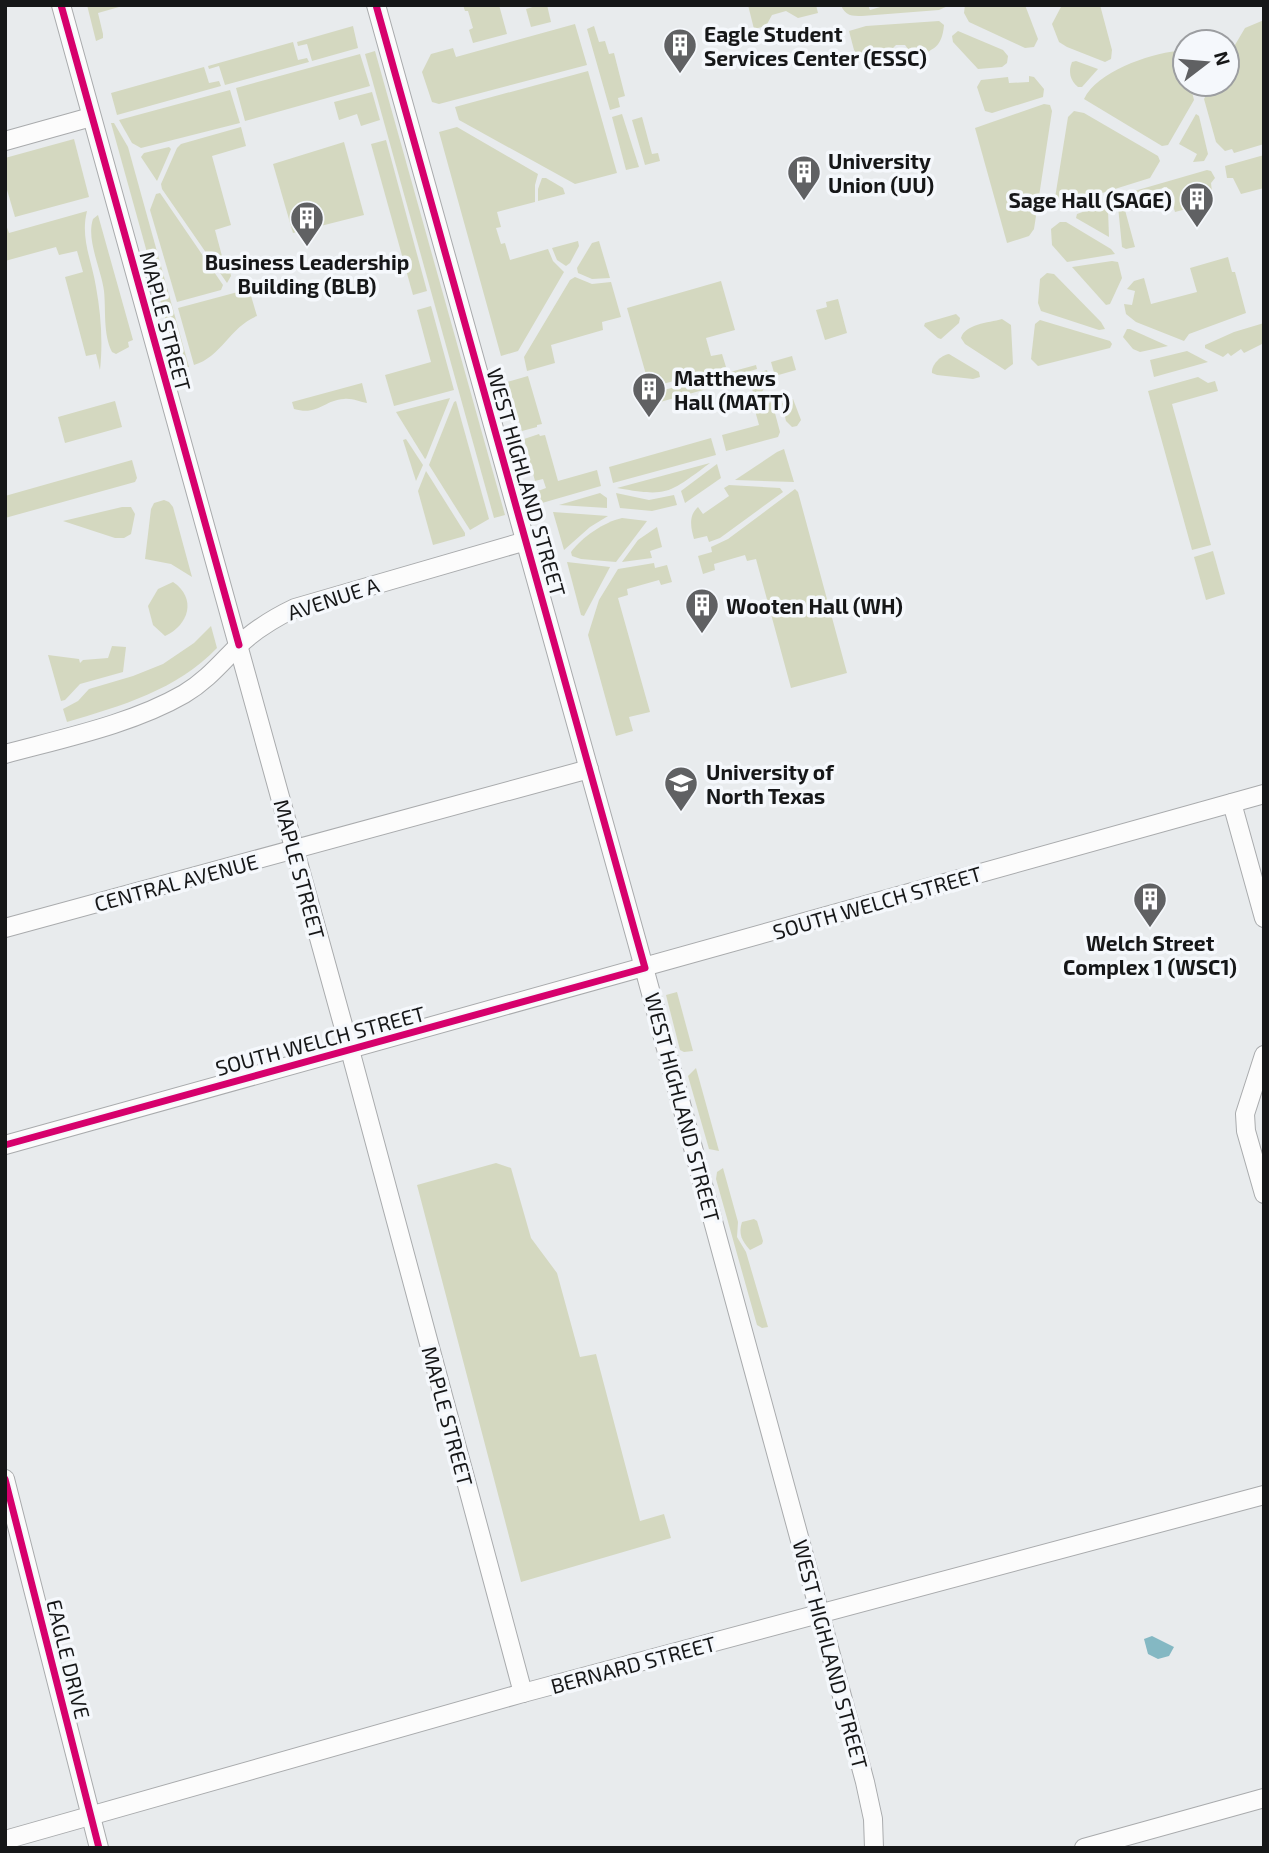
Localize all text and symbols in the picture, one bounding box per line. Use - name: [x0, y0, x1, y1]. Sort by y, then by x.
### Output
- place label: Eagle Student Services Center (ESSC): [704, 21, 927, 70]
- building icon: Eagle Student Services Center (ESSC): [661, 26, 699, 75]
- north arrow: [1171, 28, 1241, 98]
- text: N: [1210, 48, 1236, 68]
- place label: University Union (UU): [828, 148, 934, 197]
- building icon: University Union (UU): [785, 153, 823, 202]
- building icon: Sage Hall (SAGE): [1178, 180, 1216, 229]
- place label: Sage Hall (SAGE): [1008, 187, 1172, 212]
- building icon: Business Leadership Building (BLB): [288, 199, 326, 248]
- street label: MAPLE STREET: [135, 248, 197, 394]
- place label: Business Leadership Building (BLB): [205, 249, 409, 298]
- street label: WEST HIGHLAND STREET: [482, 365, 572, 599]
- place label: Matthews Hall (MATT): [674, 365, 790, 414]
- building icon: Matthews Hall (MATT): [630, 370, 668, 419]
- street label: AVENUE A: [284, 571, 382, 625]
- building icon: Wooten Hall (WH): [683, 586, 721, 635]
- place label: Wooten Hall (WH): [726, 593, 903, 618]
- place label: University of North Texas: [706, 759, 834, 808]
- school or university icon: University of North Texas: [662, 764, 700, 813]
- street label: MAPLE STREET: [269, 796, 331, 942]
- street label: CENTRAL AVENUE: [91, 848, 261, 916]
- street label: SOUTH WELCH STREET: [770, 860, 984, 944]
- building icon: Welch Street Complex 1 (WSC1): [1131, 880, 1169, 929]
- place label: Welch Street Complex 1 (WSC1): [1063, 930, 1237, 979]
- street label: WEST HIGHLAND STREET: [640, 990, 726, 1224]
- street label: SOUTH WELCH STREET: [212, 1000, 428, 1080]
- street label: MAPLE STREET: [417, 1343, 479, 1489]
- street label: WEST HIGHLAND STREET: [788, 1537, 874, 1771]
- street label: EAGLE DRIVE: [42, 1597, 96, 1721]
- street label: BERNARD STREET: [548, 1630, 718, 1698]

